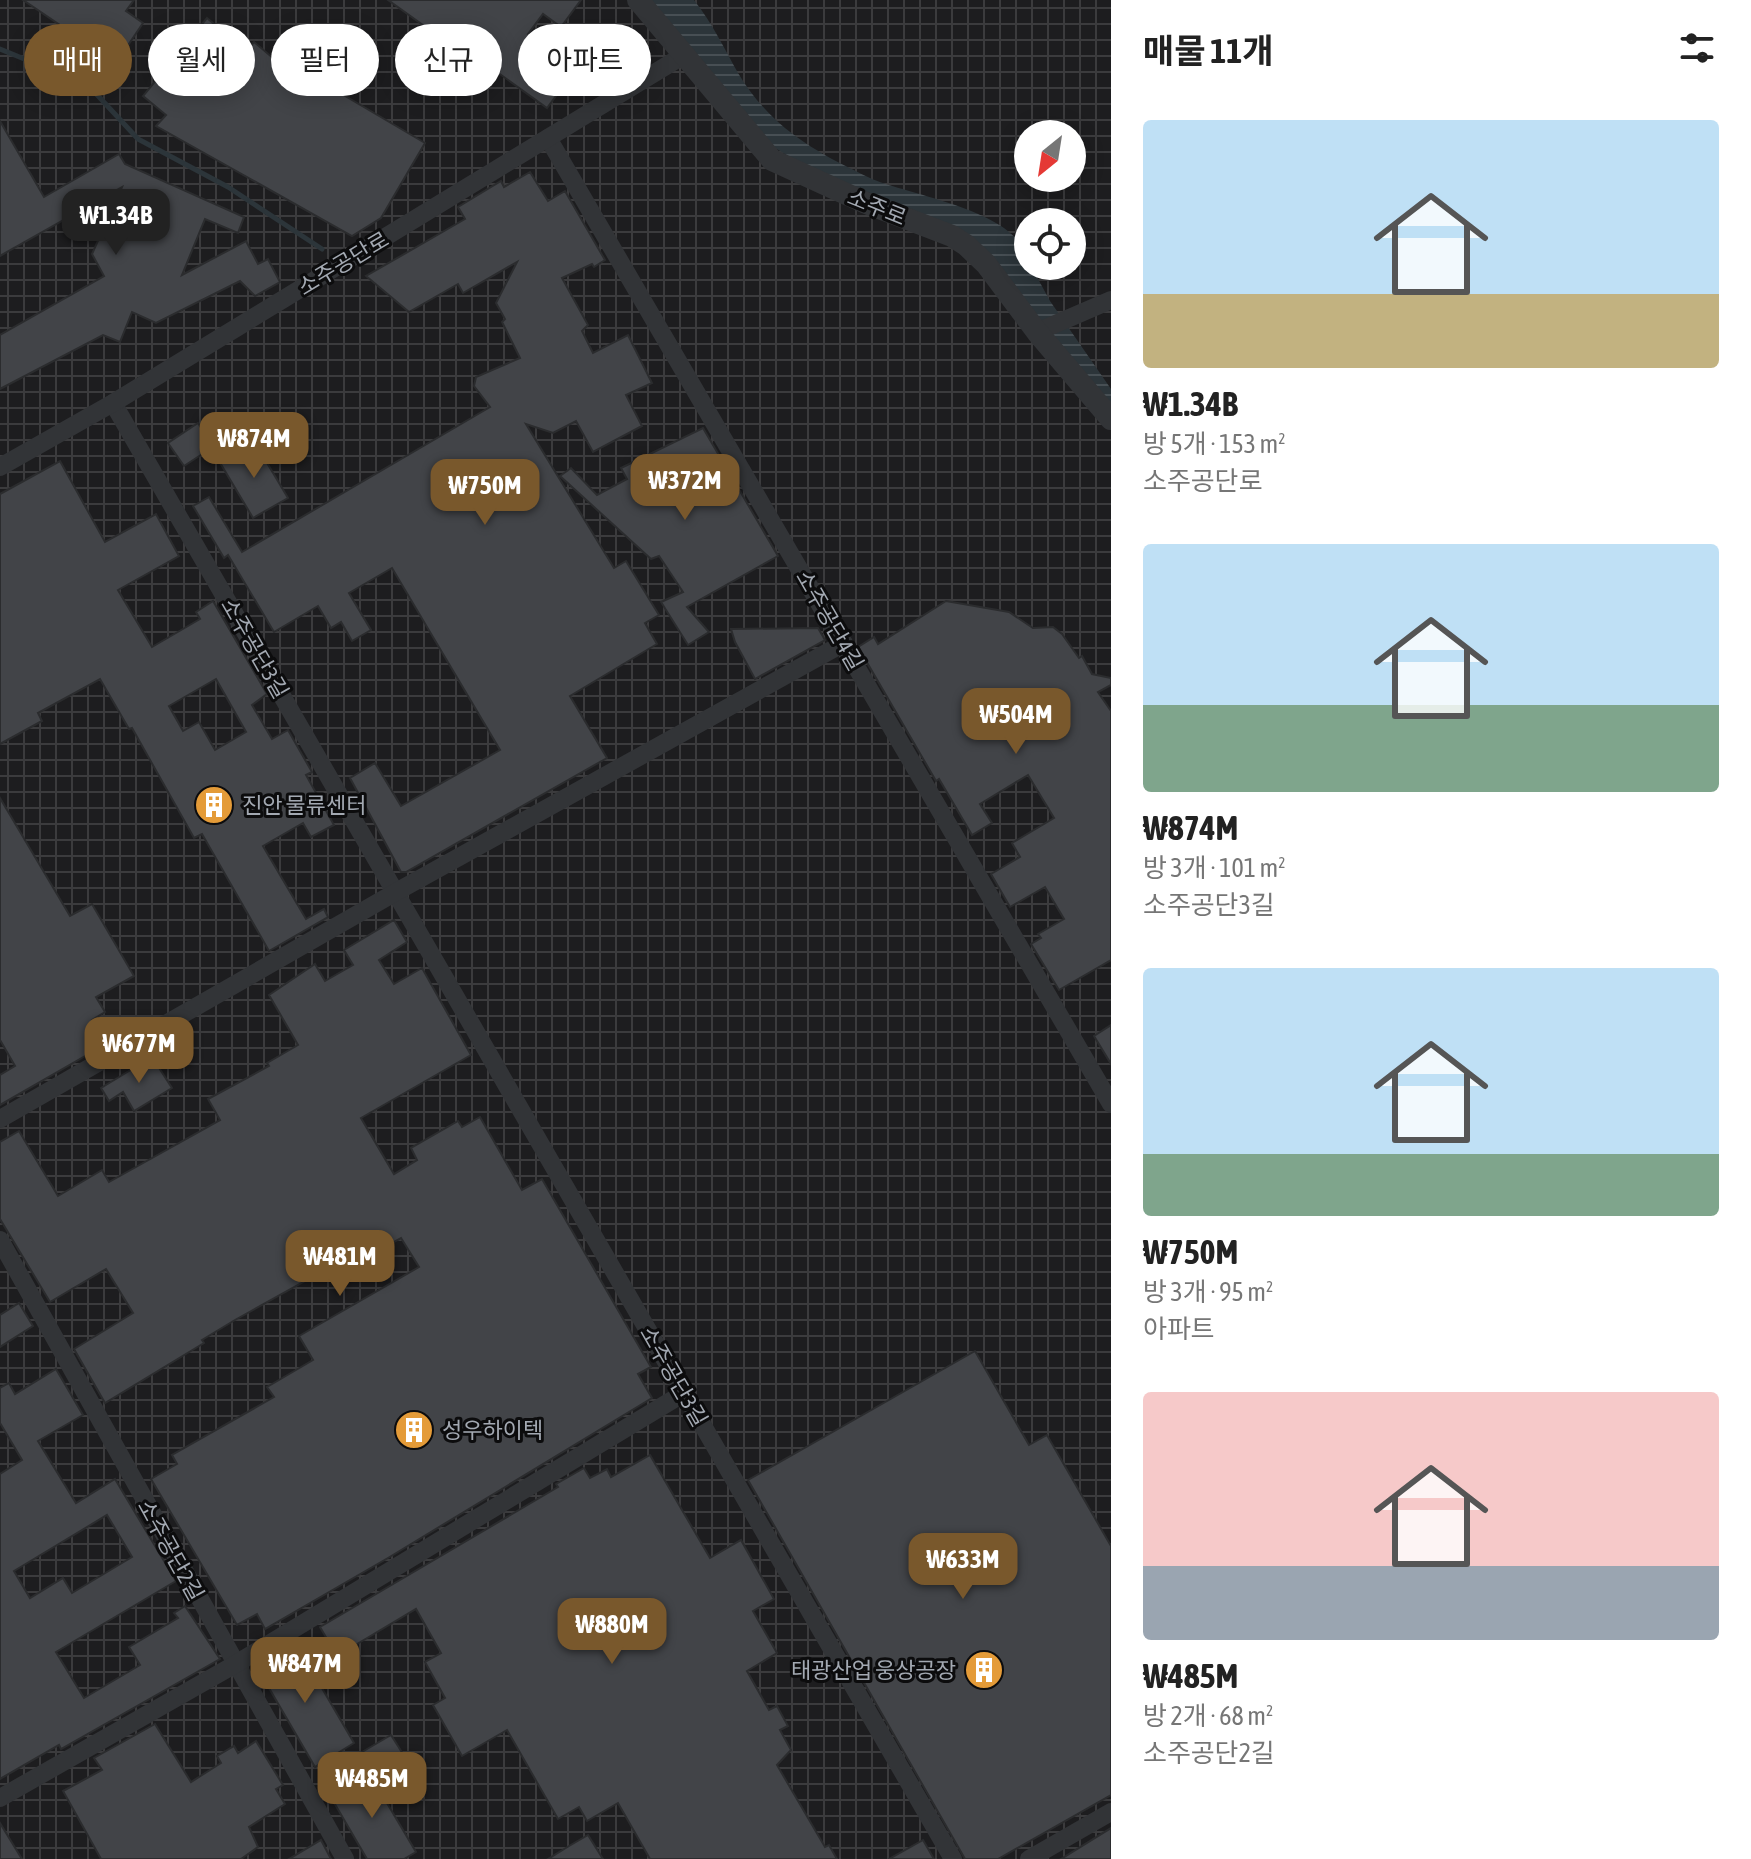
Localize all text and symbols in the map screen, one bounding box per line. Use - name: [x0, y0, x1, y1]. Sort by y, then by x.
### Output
- chip: 매매: [24, 24, 132, 96]
- chip: 월세: [148, 24, 255, 96]
- chip: 필터: [271, 24, 379, 96]
- chip: 신규: [395, 24, 502, 96]
- chip: 아파트: [518, 24, 651, 96]
- icon: filters: [1675, 26, 1719, 70]
- text: 매물 11개: [1143, 31, 1273, 70]
- north arrow: [1014, 120, 1086, 192]
- map controls: [1014, 120, 1086, 280]
- icon: home: [1359, 172, 1503, 316]
- street label: 소주로: [844, 184, 910, 230]
- pin: ₩1.34B: [51, 189, 181, 257]
- text: ₩1.34B: [80, 200, 152, 230]
- button: locate: [1014, 208, 1086, 280]
- street label: 소주공단로: [293, 226, 393, 300]
- text: ₩1.34B: [1143, 384, 1238, 423]
- pin: ₩874M: [198, 412, 310, 480]
- text: ₩874M: [218, 423, 290, 453]
- text: 방 5개 · 153 m²: [1143, 429, 1286, 459]
- pin: ₩372M: [629, 454, 741, 522]
- pin: ₩750M: [429, 459, 541, 527]
- text: ₩372M: [649, 465, 721, 495]
- text: 소주공단로: [1143, 466, 1263, 496]
- text: ₩750M: [449, 470, 521, 500]
- street label: 소주공단4길: [791, 565, 869, 675]
- street label: 소주공단3길: [216, 593, 294, 703]
- icon: home: [1359, 596, 1503, 740]
- pin: ₩504M: [960, 688, 1072, 756]
- text: ₩504M: [980, 699, 1052, 729]
- building icon: 진안 물류센터: [193, 784, 235, 826]
- place label: 진안 물류센터: [242, 792, 366, 818]
- text: ₩874M: [1143, 808, 1238, 847]
- text: 방 3개 · 101 m²: [1143, 853, 1286, 883]
- text: 소주공단3길: [1143, 890, 1275, 920]
- pin: ₩677M: [83, 1017, 195, 1085]
- icon: home: [1359, 1020, 1503, 1164]
- text: ₩677M: [103, 1028, 175, 1058]
- pin: ₩481M: [284, 1230, 396, 1298]
- text: ₩750M: [1143, 1232, 1238, 1271]
- text: ₩481M: [304, 1241, 376, 1271]
- text: 방 3개 · 95 m²: [1143, 1277, 1273, 1307]
- text: 아파트: [1143, 1314, 1215, 1344]
- street label: 소주공단3길: [635, 1321, 713, 1431]
- building icon: 성우하이텍: [393, 1409, 435, 1451]
- place label: 성우하이텍: [442, 1417, 543, 1443]
- icon: home: [1359, 1444, 1503, 1588]
- street label: 소주공단2길: [133, 1495, 209, 1605]
- pin: ₩633M: [907, 1533, 1019, 1601]
- text: ₩633M: [927, 1544, 999, 1574]
- pin: ₩880M: [556, 1598, 668, 1666]
- text: ₩880M: [576, 1609, 648, 1639]
- pin: ₩847M: [249, 1637, 361, 1705]
- text: ₩847M: [269, 1648, 341, 1678]
- building icon: 태광산업 웅상공장: [963, 1649, 1005, 1691]
- text: ₩485M: [1143, 1656, 1238, 1695]
- place label: 태광산업 웅상공장: [791, 1657, 956, 1683]
- text: 방 2개 · 68 m²: [1143, 1701, 1273, 1731]
- text: 소주공단2길: [1143, 1738, 1275, 1768]
- pin: ₩485M: [316, 1752, 428, 1820]
- text: ₩485M: [336, 1763, 408, 1793]

